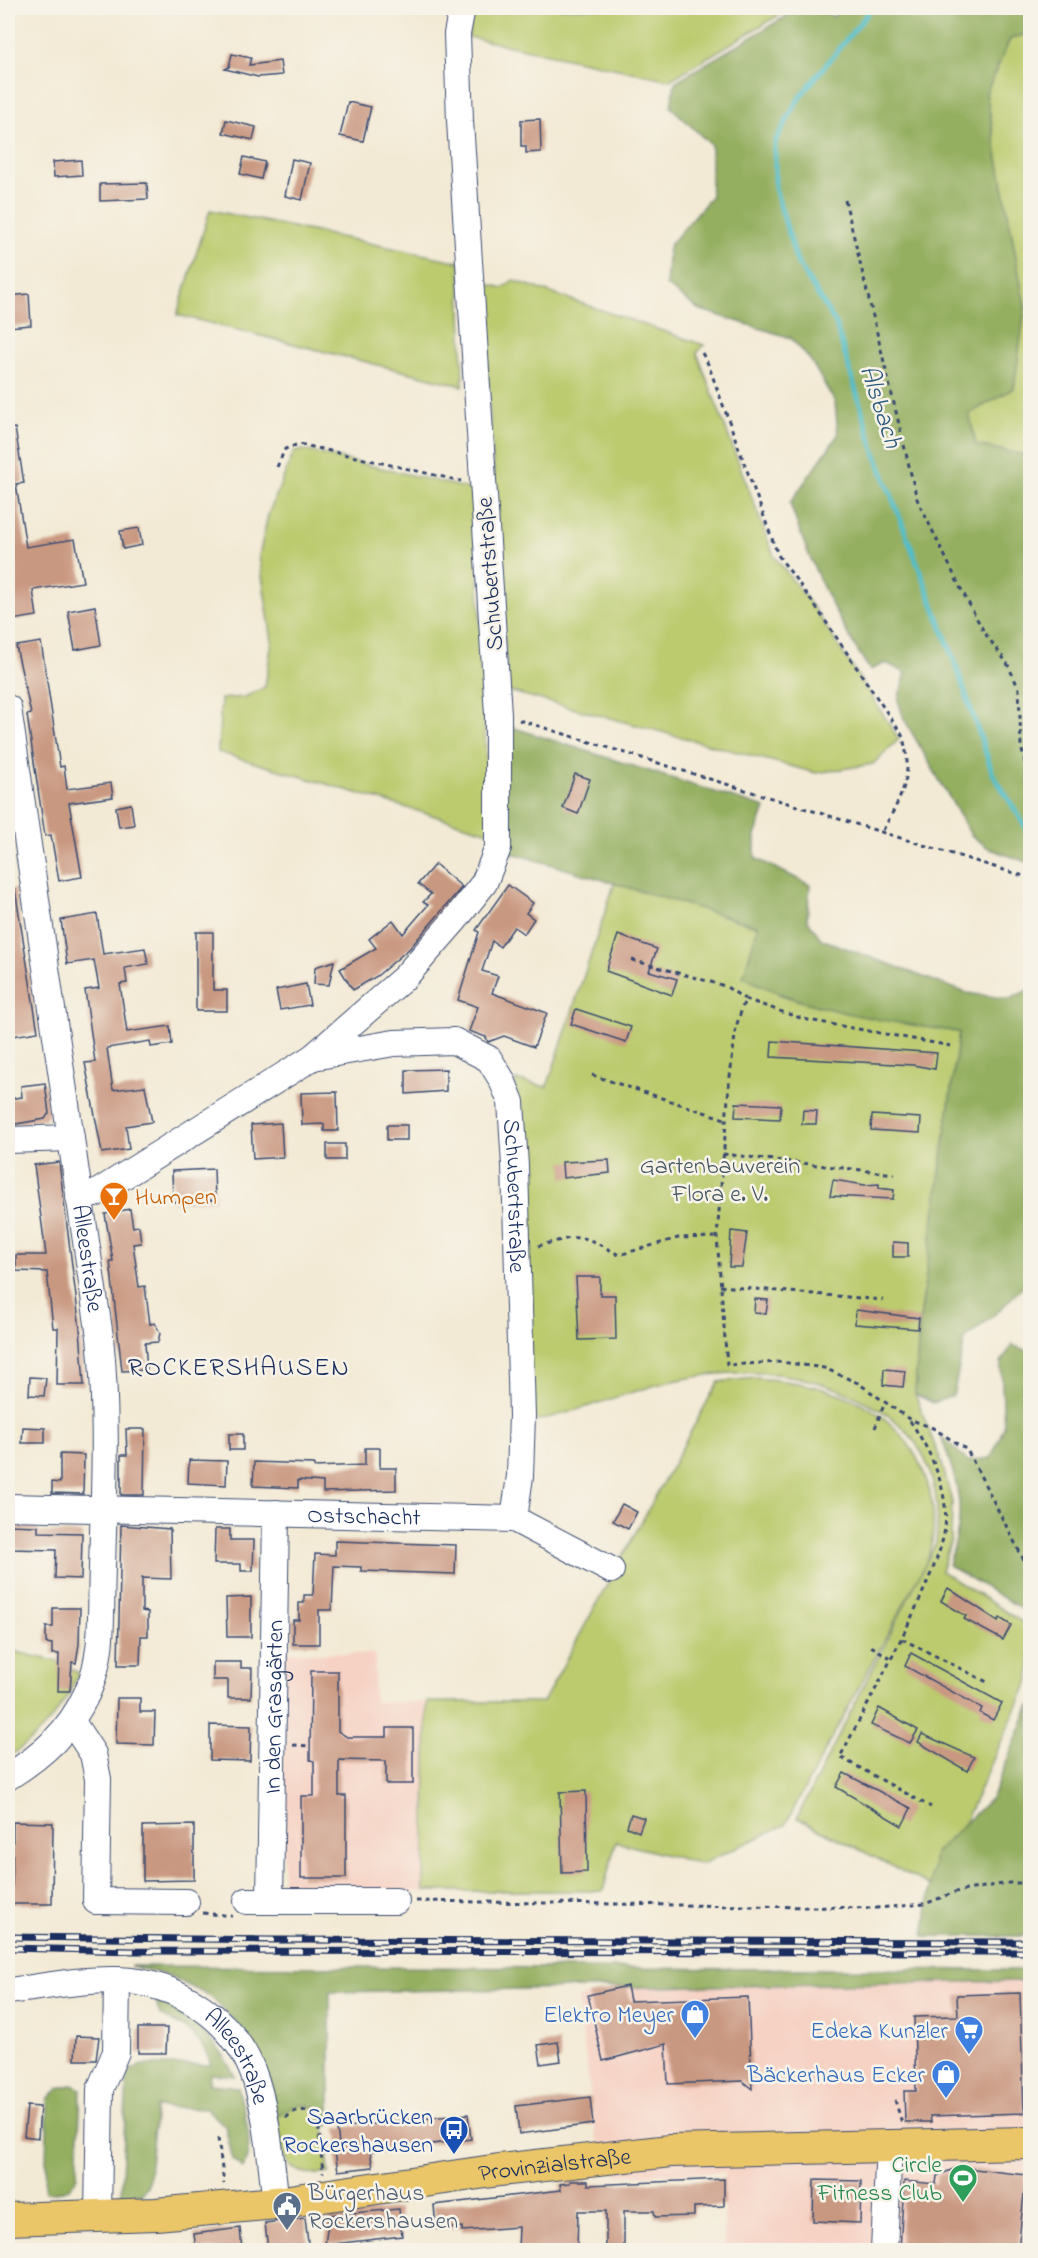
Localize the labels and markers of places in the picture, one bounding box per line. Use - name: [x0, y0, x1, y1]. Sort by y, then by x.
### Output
- bar icon: Humpen: [98, 1180, 130, 1222]
- place label: Humpen: [135, 1181, 217, 1216]
- shop icon: Elektro Meyer: [679, 1998, 711, 2040]
- place label: Elektro Meyer: [543, 1999, 675, 2035]
- supermarket icon: Edeka Kunzler: [953, 2014, 985, 2056]
- place label: Edeka Kunzler: [810, 2015, 949, 2050]
- shop icon: Bäckerhaus Ecker: [930, 2058, 962, 2100]
- place label: Bäckerhaus Ecker: [746, 2059, 926, 2094]
- place label: Saarbrücken Rockershausen: [283, 2101, 433, 2164]
- bus stop icon: Saarbrücken Rockershausen: [438, 2114, 470, 2156]
- place label: Circle Fitness Club: [817, 2149, 942, 2212]
- sports icon: Circle Fitness Club: [947, 2162, 979, 2204]
- place label: Bürgerhaus Rockershausen: [307, 2177, 458, 2240]
- public building icon: Bürgerhaus Rockershausen: [271, 2190, 303, 2232]

